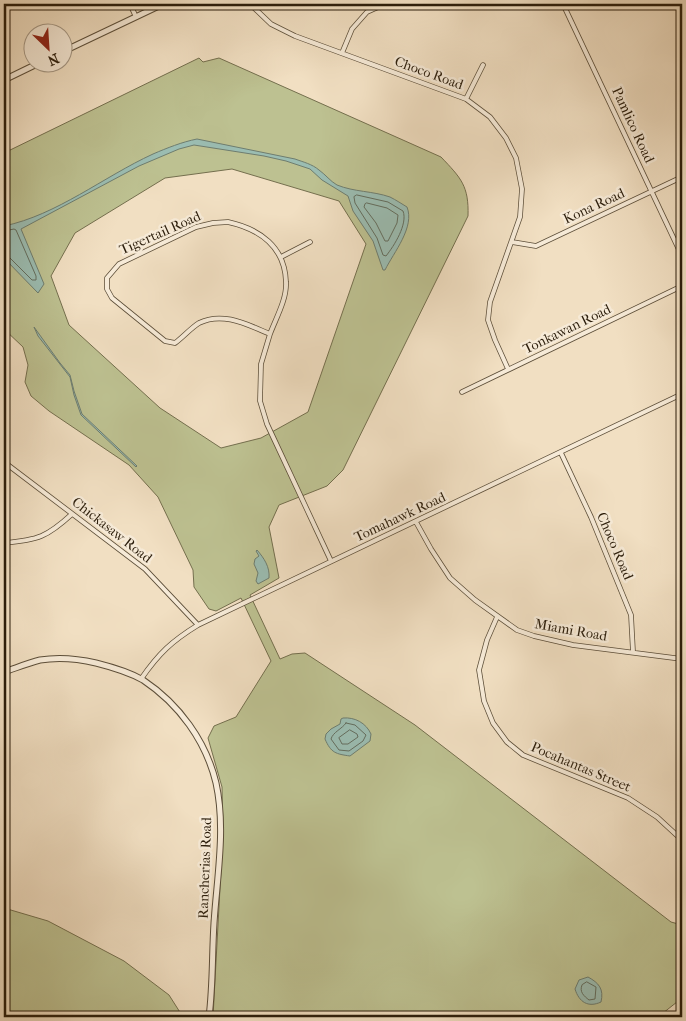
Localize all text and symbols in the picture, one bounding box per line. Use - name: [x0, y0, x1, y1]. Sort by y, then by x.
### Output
- north arrow: [22, 22, 72, 72]
- text: N: [45, 49, 62, 69]
- street label: Choco Road: [392, 53, 466, 93]
- street label: Pamlico Road: [608, 84, 658, 166]
- street label: Kona Road: [561, 184, 628, 228]
- street label: Tigertail Road: [117, 207, 204, 259]
- street label: Tonkawan Road: [520, 300, 614, 358]
- street label: Tomahawk Road: [352, 488, 449, 546]
- street label: Chickasaw Road: [69, 493, 156, 567]
- street label: Choco Road: [593, 510, 637, 583]
- street label: Miami Road: [533, 615, 609, 645]
- street label: Pocahantas Street: [529, 738, 633, 796]
- street label: Rancherias Road: [195, 817, 215, 919]

